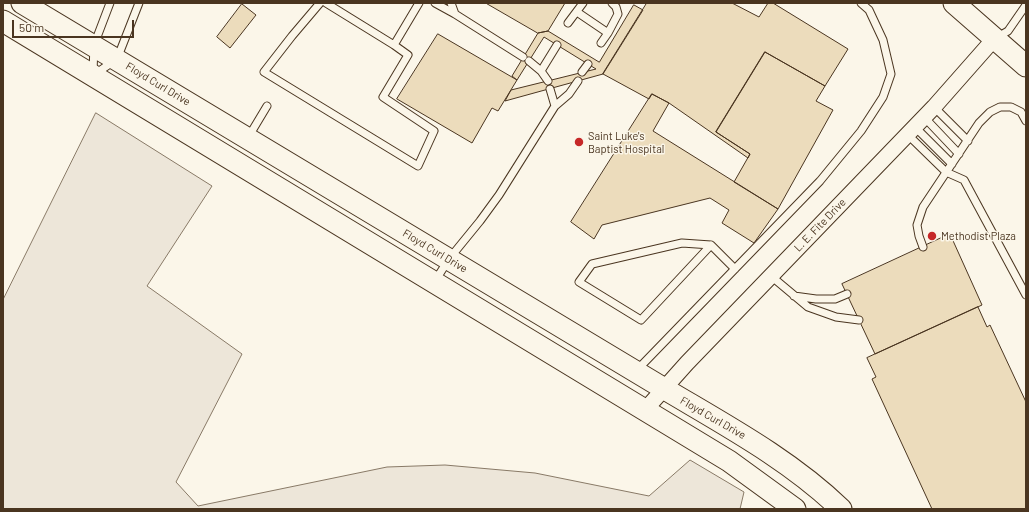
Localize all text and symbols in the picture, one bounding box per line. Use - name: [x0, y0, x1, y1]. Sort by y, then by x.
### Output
- scale bar: [14, 12, 136, 38]
- text: 50 m: [19, 20, 44, 34]
- street label: Floyd Curl Drive: [123, 59, 193, 109]
- place label: Saint Luke's Baptist Hospital: [588, 129, 664, 155]
- marker: Saint Luke's Baptist Hospital: [573, 136, 585, 148]
- street label: L. E. Fite Drive: [791, 196, 849, 254]
- street label: Floyd Curl Drive: [400, 226, 470, 276]
- place label: Methodist Plaza: [941, 229, 1016, 243]
- marker: Methodist Plaza: [926, 230, 938, 242]
- street label: Floyd Curl Drive: [678, 394, 748, 442]

